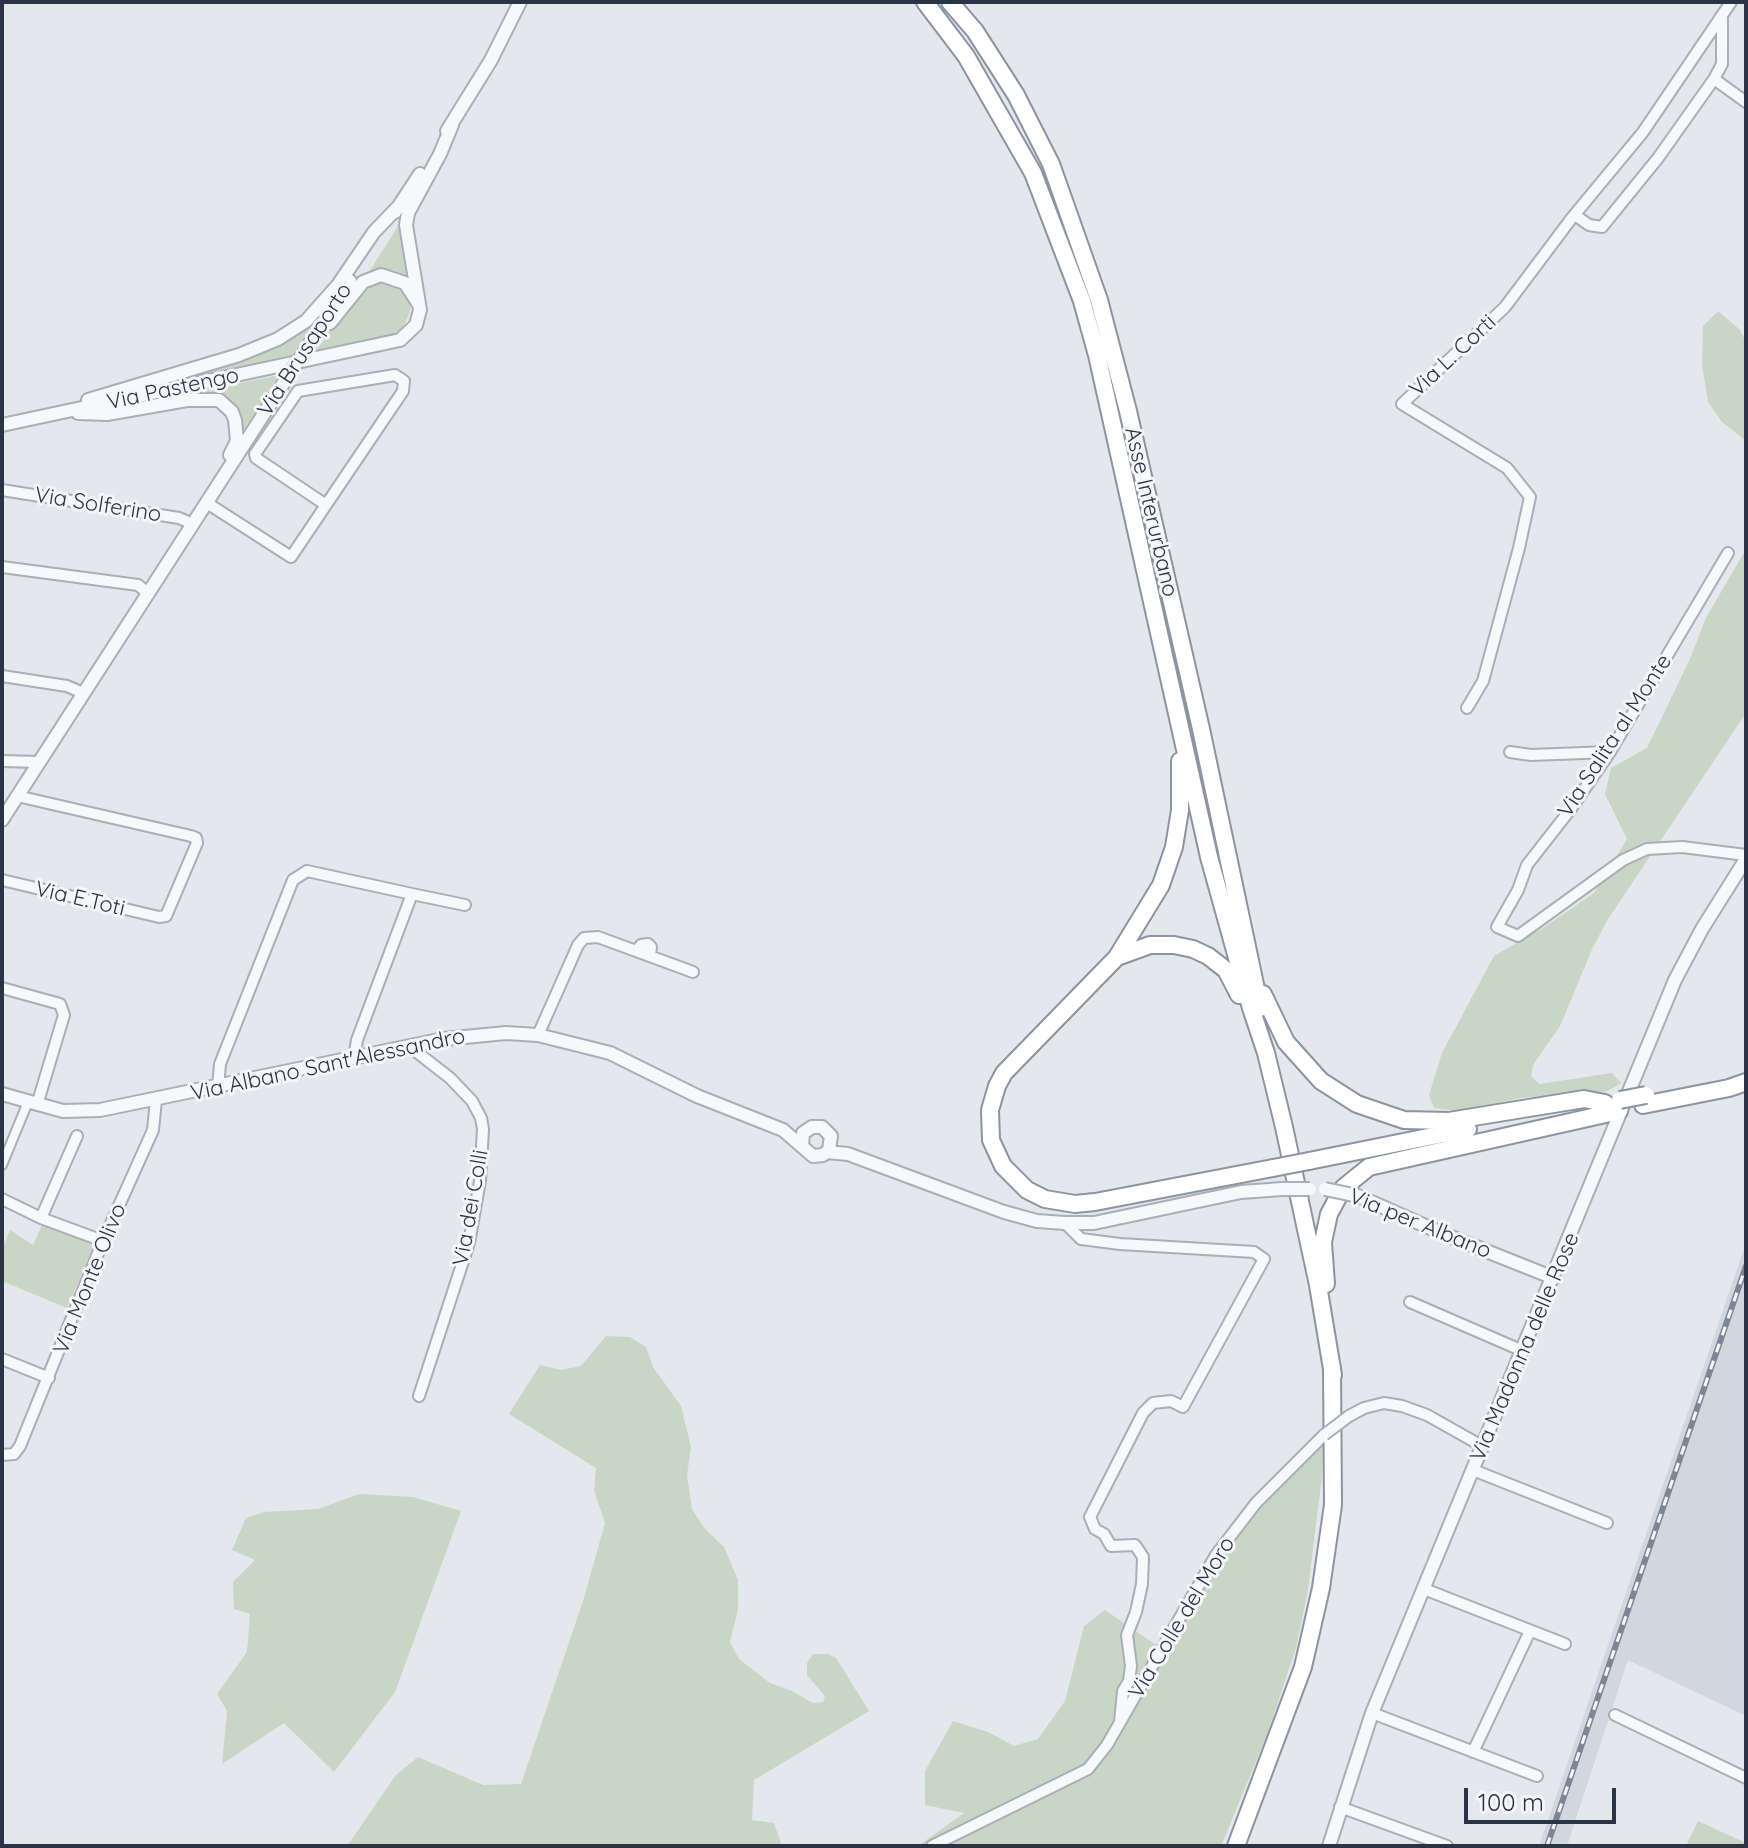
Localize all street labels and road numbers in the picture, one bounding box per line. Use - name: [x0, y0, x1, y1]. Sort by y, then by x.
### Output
- street label: Via Brusaporto: [252, 278, 358, 422]
- street label: Via L. Corti: [1404, 309, 1502, 403]
- street label: Via Pastengo: [105, 362, 241, 416]
- street label: Asse Interurbano: [1119, 425, 1183, 599]
- street label: Via Solferino: [33, 482, 163, 528]
- street label: Via Salita al Monte: [1552, 649, 1678, 823]
- street label: Via E.Toti: [33, 876, 127, 922]
- street label: Via Albano Sant'Alessandro: [188, 1023, 468, 1107]
- street label: Via dei Colli: [448, 1148, 494, 1268]
- street label: Via per Albano: [1345, 1184, 1495, 1264]
- street label: Via Monte Olivo: [48, 1200, 132, 1358]
- street label: Via Madonna delle Rose: [1465, 1228, 1585, 1466]
- street label: Via Colle del Moro: [1123, 1532, 1241, 1704]

